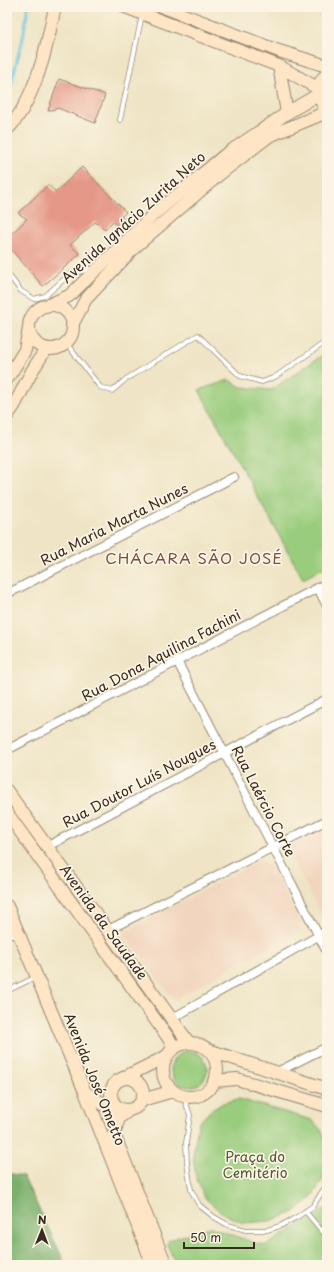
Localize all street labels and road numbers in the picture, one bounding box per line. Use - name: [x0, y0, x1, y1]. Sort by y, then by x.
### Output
- street label: Avenida Ignácio Zurita Neto: [56, 146, 210, 288]
- street label: Rua Maria Marta Nunes: [37, 478, 191, 570]
- street label: Rua Dona Aquilina Fachini: [78, 604, 244, 706]
- street label: Rua Doutor Luís Nougues: [59, 734, 219, 832]
- street label: Rua Laércio Corte: [227, 742, 301, 860]
- street label: Avenida da Saudade: [55, 860, 153, 984]
- street label: Avenida José Ometto: [59, 1009, 131, 1149]

